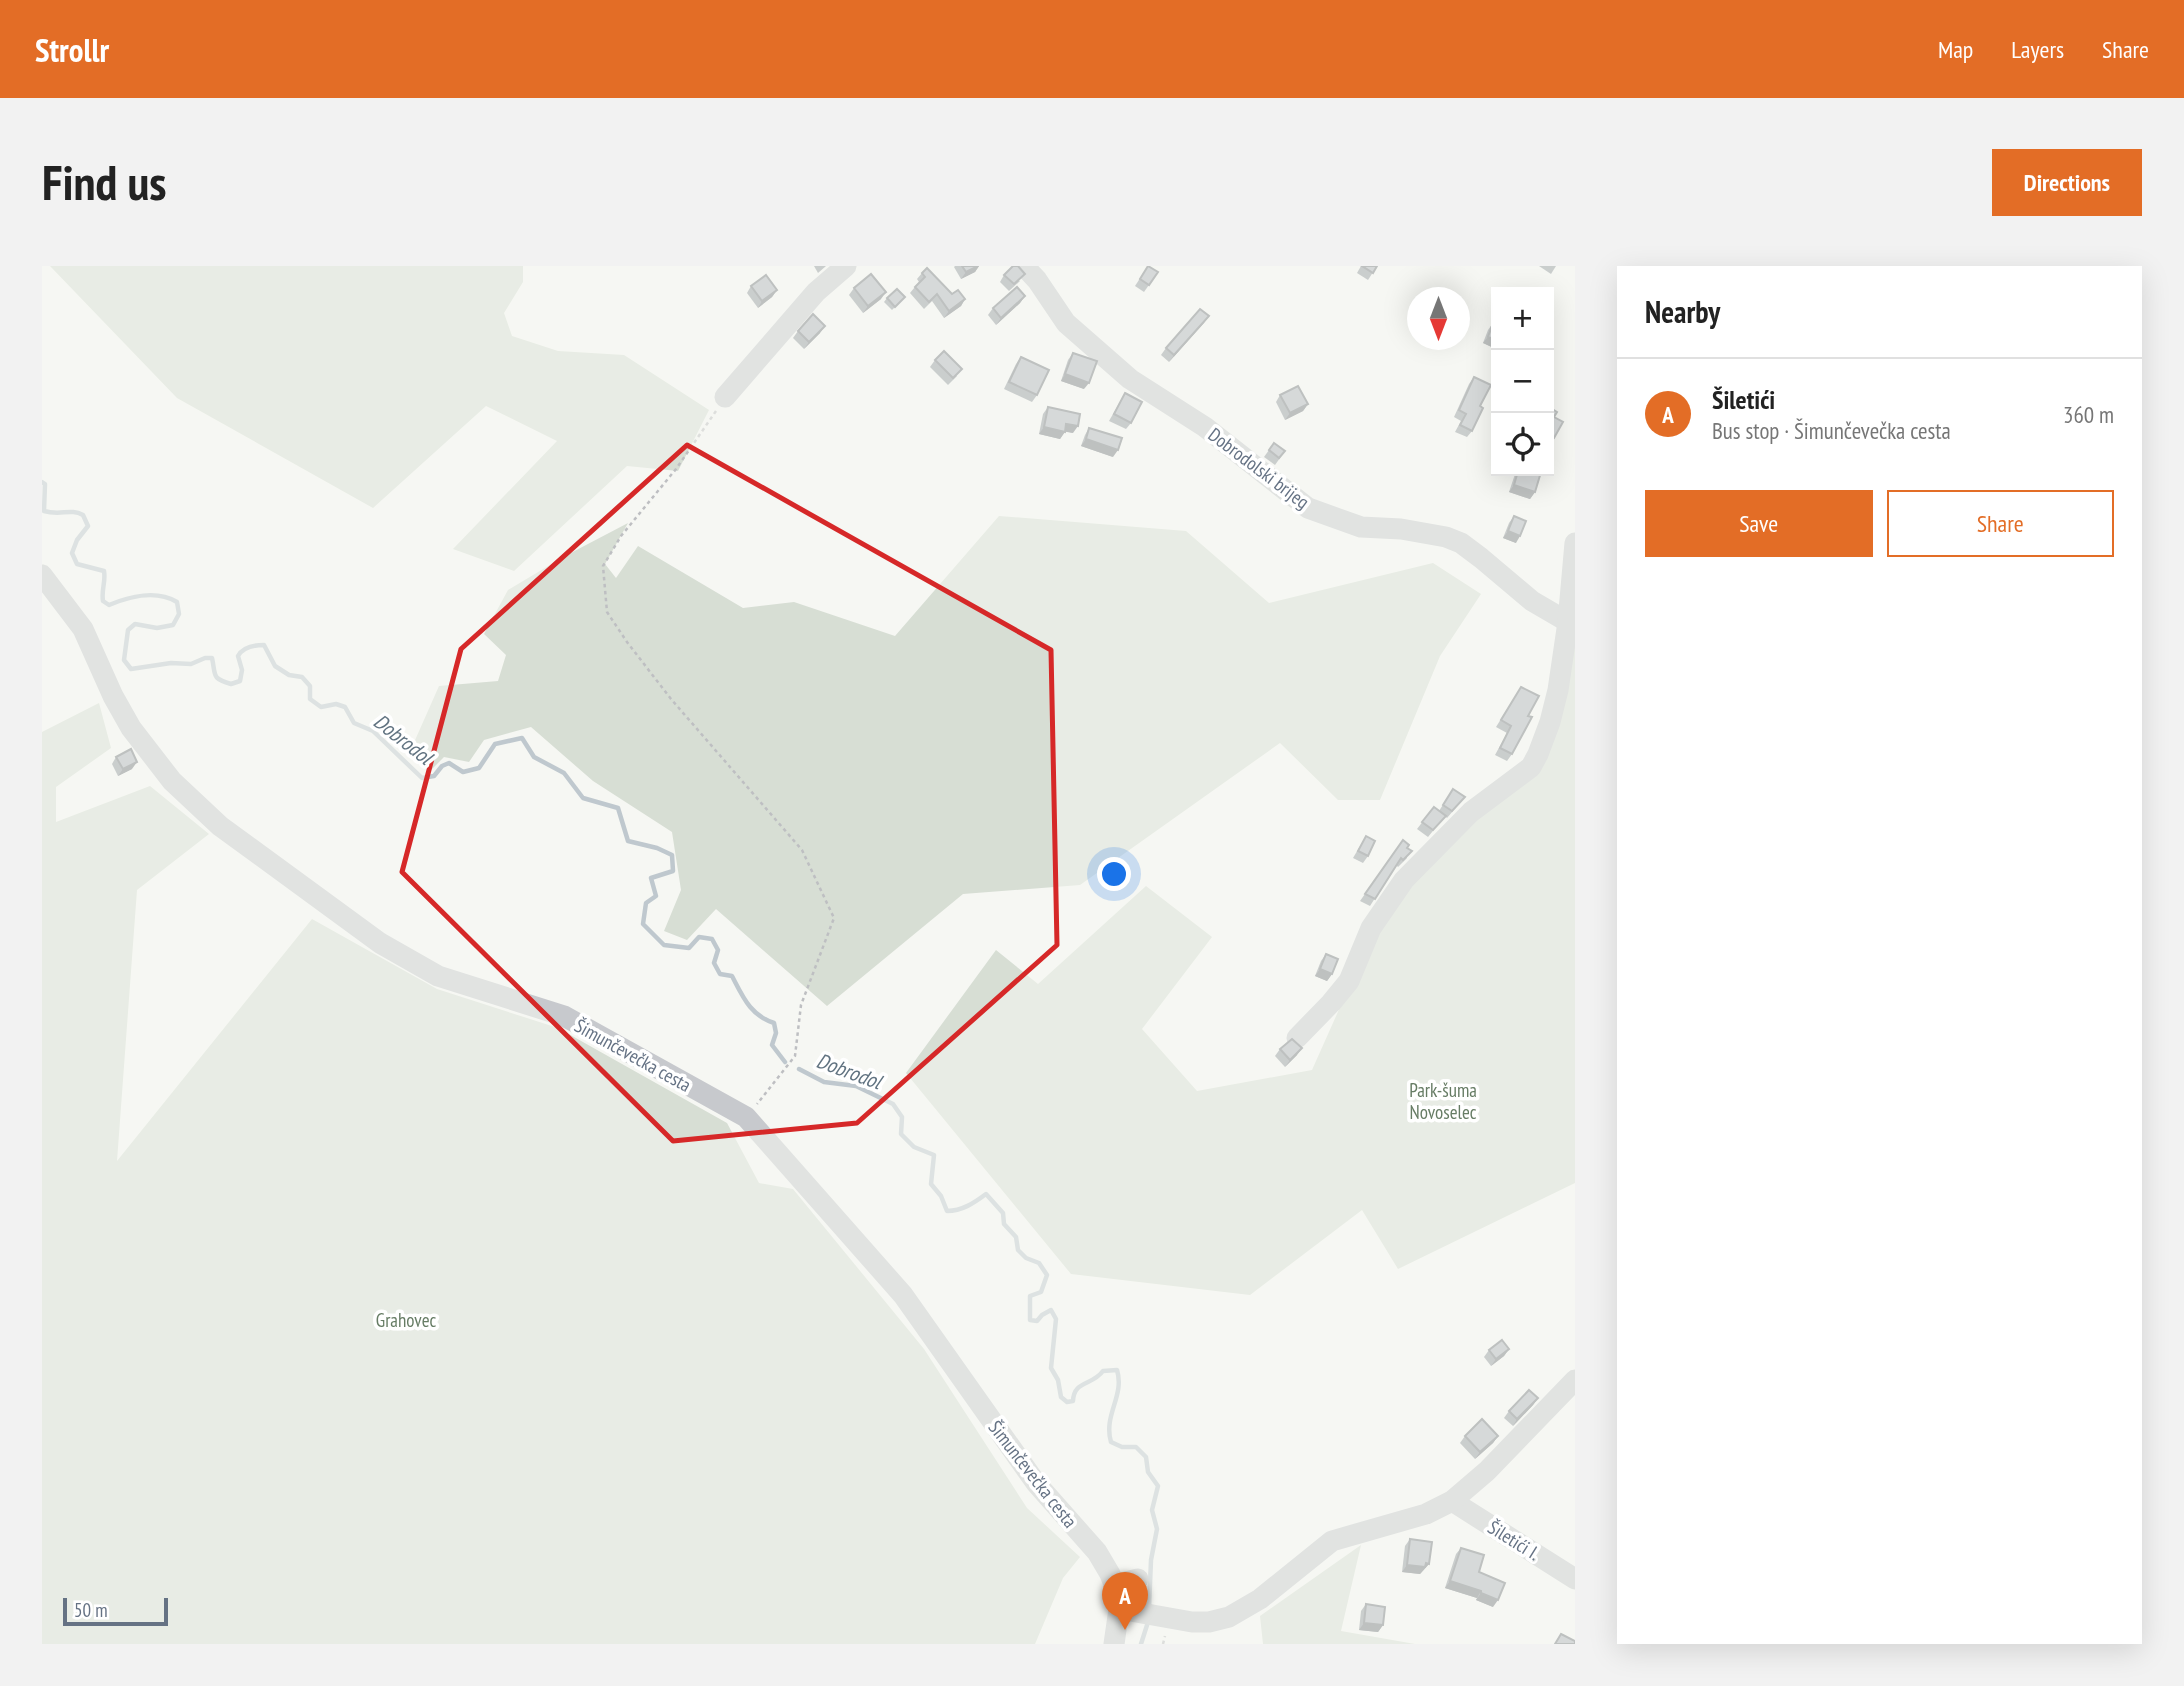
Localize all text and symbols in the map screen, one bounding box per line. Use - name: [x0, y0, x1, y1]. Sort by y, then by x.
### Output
- text: Strollr: [35, 28, 109, 71]
- text: Map: [1938, 34, 1973, 65]
- text: Layers: [2011, 34, 2064, 65]
- text: Share: [2102, 34, 2149, 65]
- button: Directions: [1992, 149, 2142, 216]
- text: Find us: [42, 150, 166, 214]
- north arrow: [1407, 287, 1470, 350]
- map controls: [1491, 287, 1554, 476]
- button: +: [1491, 287, 1554, 350]
- text: Nearby: [1645, 292, 1720, 331]
- button: −: [1491, 350, 1554, 413]
- text: Šiletići: [1712, 383, 1775, 416]
- text: A: [1662, 400, 1674, 429]
- text: 360 m: [2063, 400, 2114, 429]
- button: locate: [1491, 413, 1554, 476]
- text: Bus stop · Šimunčevečka cesta: [1712, 416, 1951, 445]
- street label: Dobrodolski brijeg: [1204, 422, 1314, 514]
- button: Save: [1645, 490, 1873, 557]
- button: Share: [1887, 490, 2114, 557]
- water label: Dobrodol: [368, 708, 439, 772]
- your location: [1097, 857, 1131, 891]
- street label: Šimunčevečka cesta: [571, 1013, 695, 1097]
- water label: Dobrodol: [813, 1047, 887, 1096]
- park label: Park-šuma Novoselec: [1409, 1078, 1477, 1124]
- park label: Grahovec: [376, 1308, 436, 1332]
- street label: Šimunčevečka cesta: [984, 1416, 1082, 1532]
- street label: Šiletići I.: [1484, 1515, 1544, 1565]
- pin: A: [1102, 1572, 1148, 1630]
- scale bar: [63, 1595, 168, 1627]
- text: 50 m: [74, 1598, 108, 1622]

